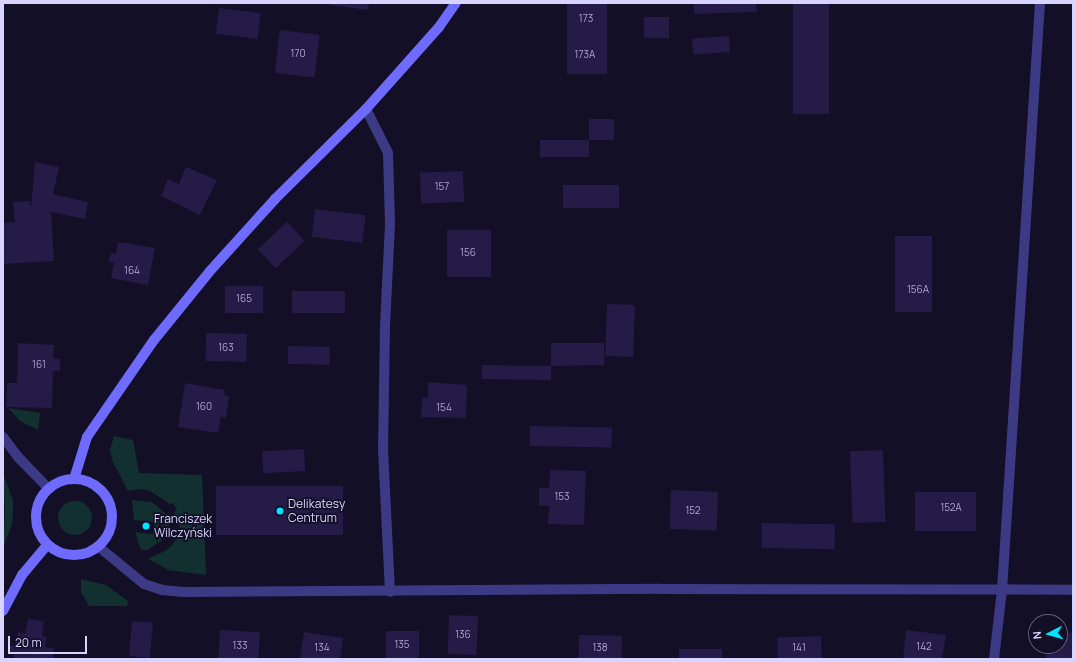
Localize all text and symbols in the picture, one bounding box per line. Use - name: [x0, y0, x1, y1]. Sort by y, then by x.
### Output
- house number: 173: [579, 13, 593, 25]
- house number: 170: [290, 48, 306, 60]
- house number: 173A: [575, 49, 595, 61]
- house number: 157: [435, 181, 449, 193]
- house number: 156: [460, 247, 476, 259]
- house number: 164: [124, 265, 140, 277]
- house number: 156A: [907, 284, 929, 296]
- house number: 165: [236, 293, 252, 305]
- house number: 163: [218, 342, 234, 354]
- house number: 161: [32, 359, 46, 371]
- house number: 160: [196, 401, 212, 413]
- house number: 154: [436, 402, 452, 414]
- house number: 153: [554, 491, 570, 503]
- place label: Delikatesy Centrum: [288, 497, 345, 525]
- house number: 152A: [940, 502, 962, 514]
- house number: 152: [685, 505, 701, 517]
- marker: Delikatesy Centrum: [275, 506, 285, 516]
- place label: Franciszek Wilczyński: [154, 512, 212, 540]
- marker: Franciszek Wilczyński: [141, 521, 151, 531]
- north arrow: [1028, 614, 1068, 654]
- scale bar: [10, 628, 89, 654]
- house number: 136: [455, 629, 471, 641]
- text: N: [1029, 630, 1044, 640]
- text: 20 m: [15, 634, 42, 651]
- house number: 135: [394, 639, 410, 651]
- house number: 133: [233, 640, 247, 652]
- house number: 142: [916, 641, 932, 653]
- house number: 134: [314, 642, 330, 654]
- house number: 138: [592, 642, 608, 654]
- house number: 141: [792, 642, 806, 654]

